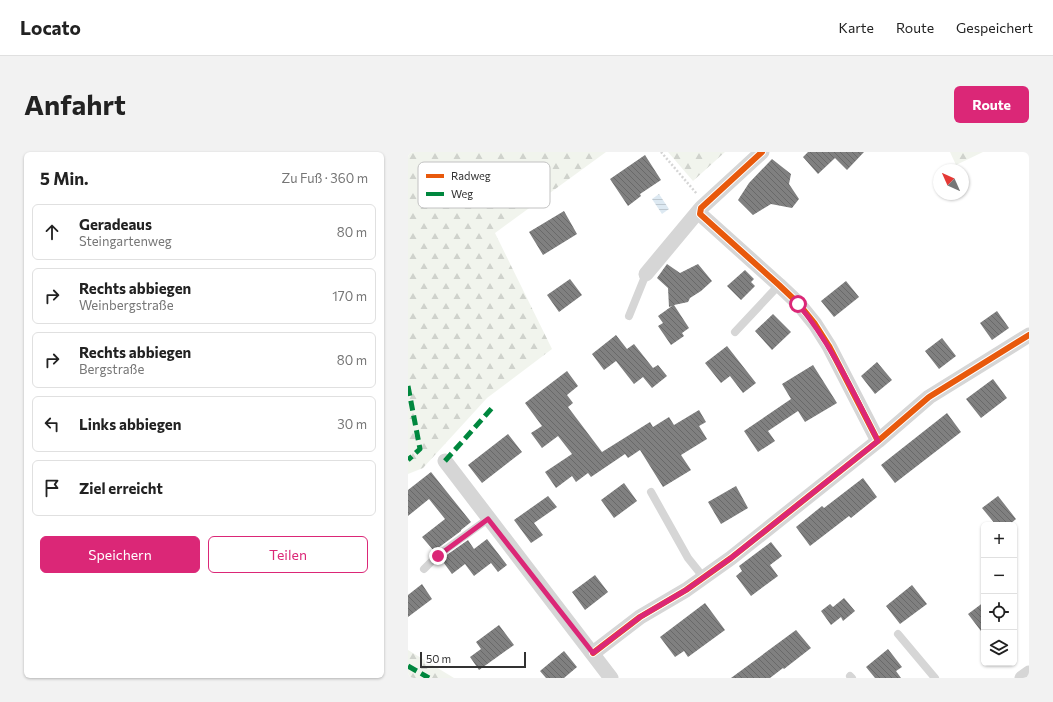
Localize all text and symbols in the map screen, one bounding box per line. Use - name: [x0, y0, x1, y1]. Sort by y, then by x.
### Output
- text: Locato: [20, 16, 81, 39]
- text: Karte: [839, 19, 874, 36]
- text: Route: [896, 19, 934, 36]
- text: Gespeichert: [956, 19, 1033, 36]
- button: Route: [954, 86, 1029, 123]
- text: Anfahrt: [24, 87, 126, 121]
- legend: [418, 162, 550, 208]
- north arrow: [933, 164, 969, 200]
- text: 5 Min.: [40, 168, 89, 189]
- text: Radweg: [451, 169, 491, 182]
- text: Zu Fuß · 360 m: [281, 170, 368, 186]
- text: Weg: [451, 187, 473, 200]
- text: Geradeaus: [79, 215, 152, 233]
- icon: ahead: [41, 221, 63, 243]
- text: 80 m: [337, 224, 367, 240]
- text: Steingartenweg: [79, 233, 172, 249]
- text: Rechts abbiegen: [79, 279, 191, 297]
- icon: right: [41, 285, 63, 307]
- text: 170 m: [332, 288, 367, 304]
- route start: [789, 295, 807, 313]
- text: Weinbergstraße: [79, 297, 174, 313]
- text: Rechts abbiegen: [79, 343, 191, 361]
- icon: right: [41, 349, 63, 371]
- text: 80 m: [337, 352, 367, 368]
- text: Bergstraße: [79, 361, 144, 377]
- icon: left: [41, 413, 63, 435]
- text: Links abbiegen: [79, 415, 181, 433]
- text: 30 m: [337, 416, 367, 432]
- icon: arrive: [41, 477, 63, 499]
- text: Ziel erreicht: [79, 479, 163, 497]
- map controls: [981, 522, 1017, 666]
- button: +: [981, 522, 1017, 558]
- button: Speichern: [40, 536, 200, 573]
- button: Teilen: [208, 536, 368, 573]
- route end: [429, 547, 447, 565]
- button: −: [981, 558, 1017, 594]
- button: locate: [981, 594, 1017, 630]
- button: layers: [981, 630, 1017, 666]
- scale bar: [420, 650, 526, 669]
- text: 50 m: [426, 652, 451, 665]

